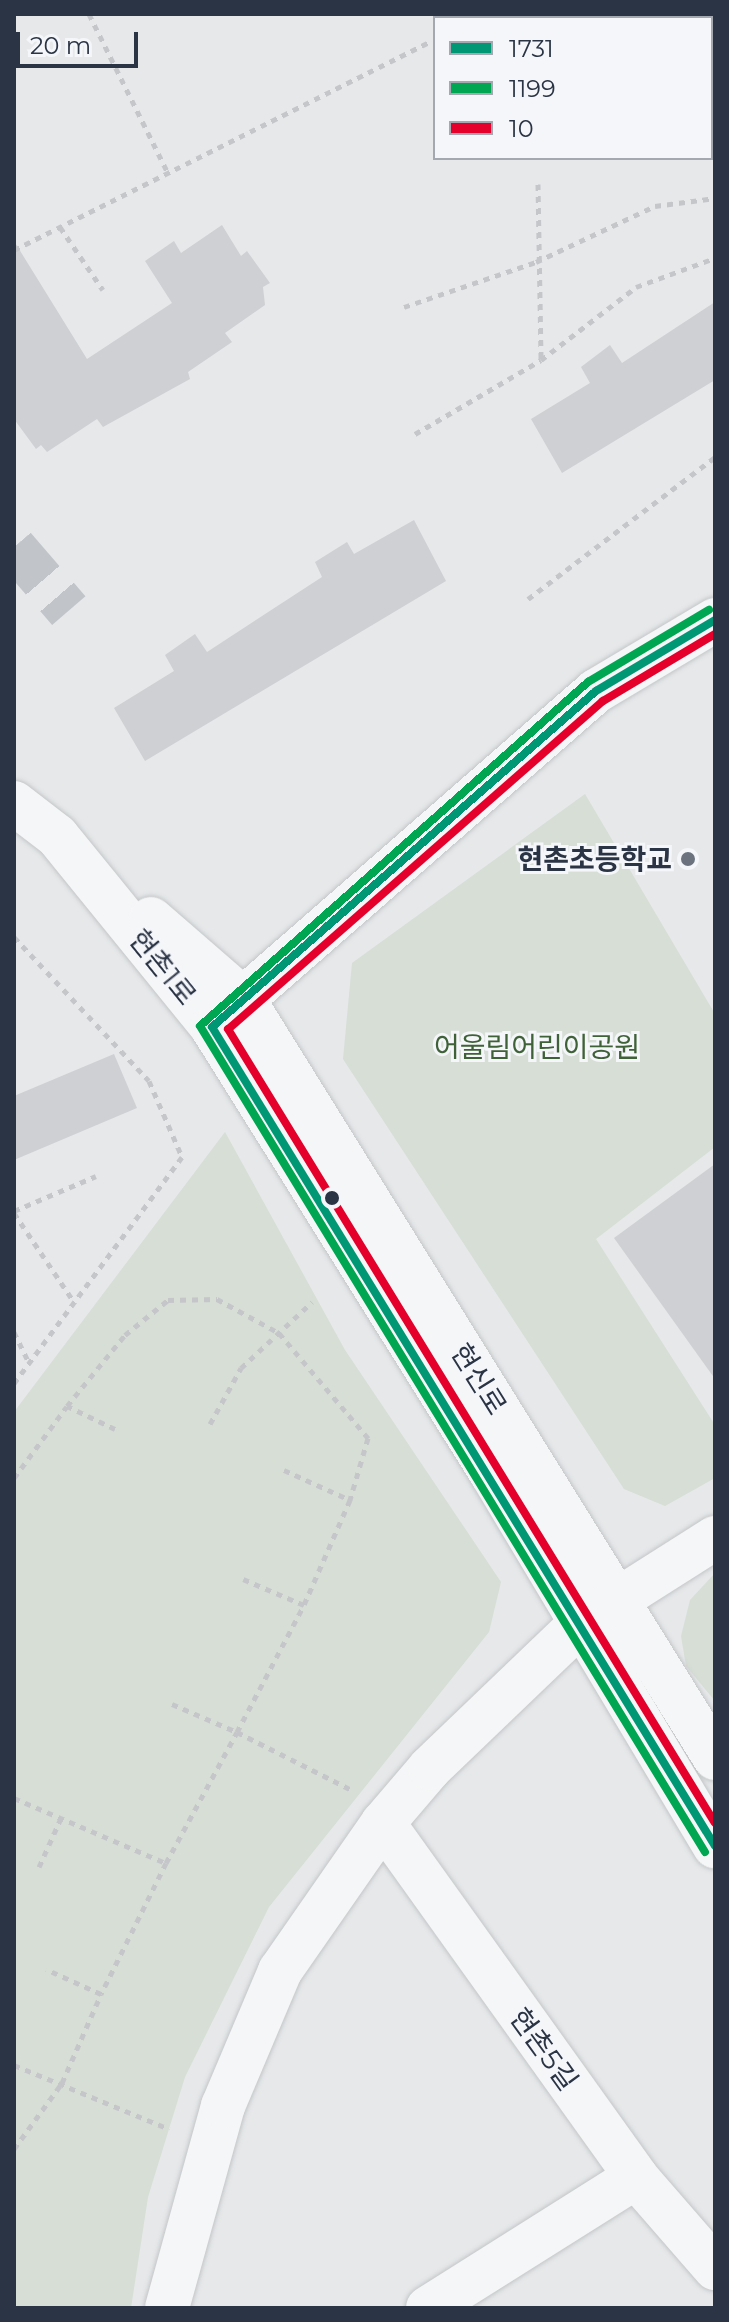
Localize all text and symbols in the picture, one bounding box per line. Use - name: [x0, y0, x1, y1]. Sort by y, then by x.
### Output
- scale bar: [20, 16, 142, 66]
- legend: [433, 16, 713, 160]
- text: 20 m: [30, 31, 91, 60]
- text: 1731: [509, 34, 554, 63]
- text: 1199: [509, 74, 556, 103]
- text: 10: [509, 114, 534, 143]
- place label: 현촌초등학교: [517, 842, 672, 876]
- marker: 현촌초등학교: [679, 850, 697, 868]
- street label: 현촌1로: [122, 922, 204, 1012]
- park label: 어울림어린이공원: [434, 1030, 640, 1064]
- unlabelled marker: [324, 1190, 340, 1206]
- street label: 현신로: [444, 1337, 514, 1421]
- street label: 현촌5길: [503, 2001, 585, 2097]

